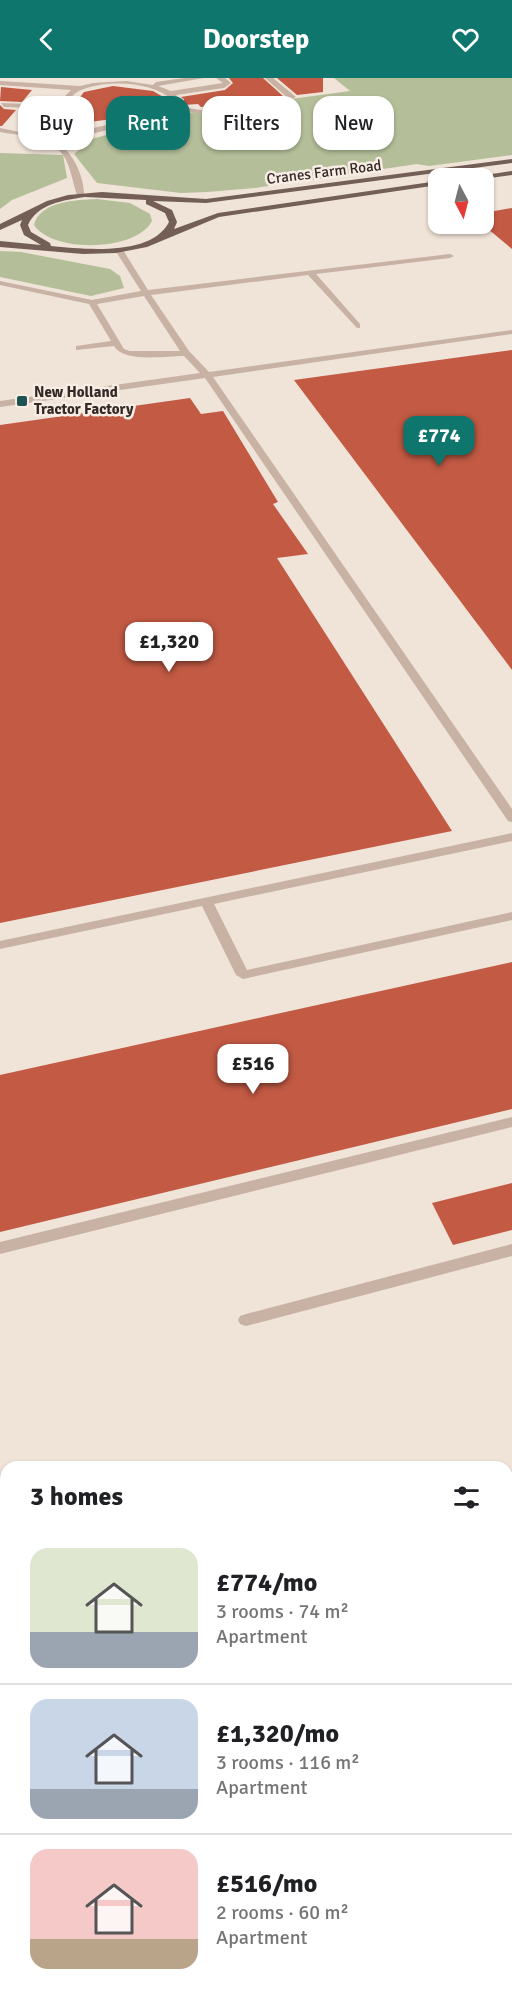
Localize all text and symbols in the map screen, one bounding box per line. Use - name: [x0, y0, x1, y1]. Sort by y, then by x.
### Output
- icon: back: [30, 23, 63, 56]
- text: Doorstep: [203, 23, 309, 56]
- icon: heart: [449, 23, 482, 56]
- chip: Buy: [18, 96, 94, 150]
- chip: Rent: [106, 96, 190, 150]
- chip: Filters: [202, 96, 301, 150]
- chip: New: [313, 96, 394, 150]
- street label: Cranes Farm Road: [266, 156, 382, 188]
- north arrow: [428, 168, 494, 234]
- map controls: [428, 168, 494, 234]
- place label: New Holland Tractor Factory: [34, 383, 134, 418]
- marker: New Holland Tractor Factory: [15, 394, 29, 408]
- pin: £774: [403, 416, 475, 467]
- text: £774: [417, 423, 461, 448]
- pin: £1,320: [120, 622, 218, 673]
- text: £1,320: [139, 629, 199, 654]
- pin: £516: [217, 1044, 289, 1095]
- text: £516: [231, 1051, 275, 1076]
- text: 3 homes: [30, 1481, 123, 1513]
- icon: filters: [450, 1481, 483, 1514]
- text: £774/mo: [216, 1567, 317, 1599]
- icon: home: [78, 1572, 150, 1644]
- text: 3 rooms · 74 m²: [216, 1599, 349, 1624]
- text: Apartment: [216, 1624, 308, 1649]
- text: £1,320/mo: [216, 1718, 339, 1750]
- icon: home: [78, 1723, 150, 1795]
- text: 3 rooms · 116 m²: [216, 1750, 360, 1775]
- text: Apartment: [216, 1775, 308, 1800]
- text: £516/mo: [216, 1868, 317, 1900]
- icon: home: [78, 1873, 150, 1945]
- text: 2 rooms · 60 m²: [216, 1900, 349, 1925]
- text: Apartment: [216, 1925, 308, 1950]

